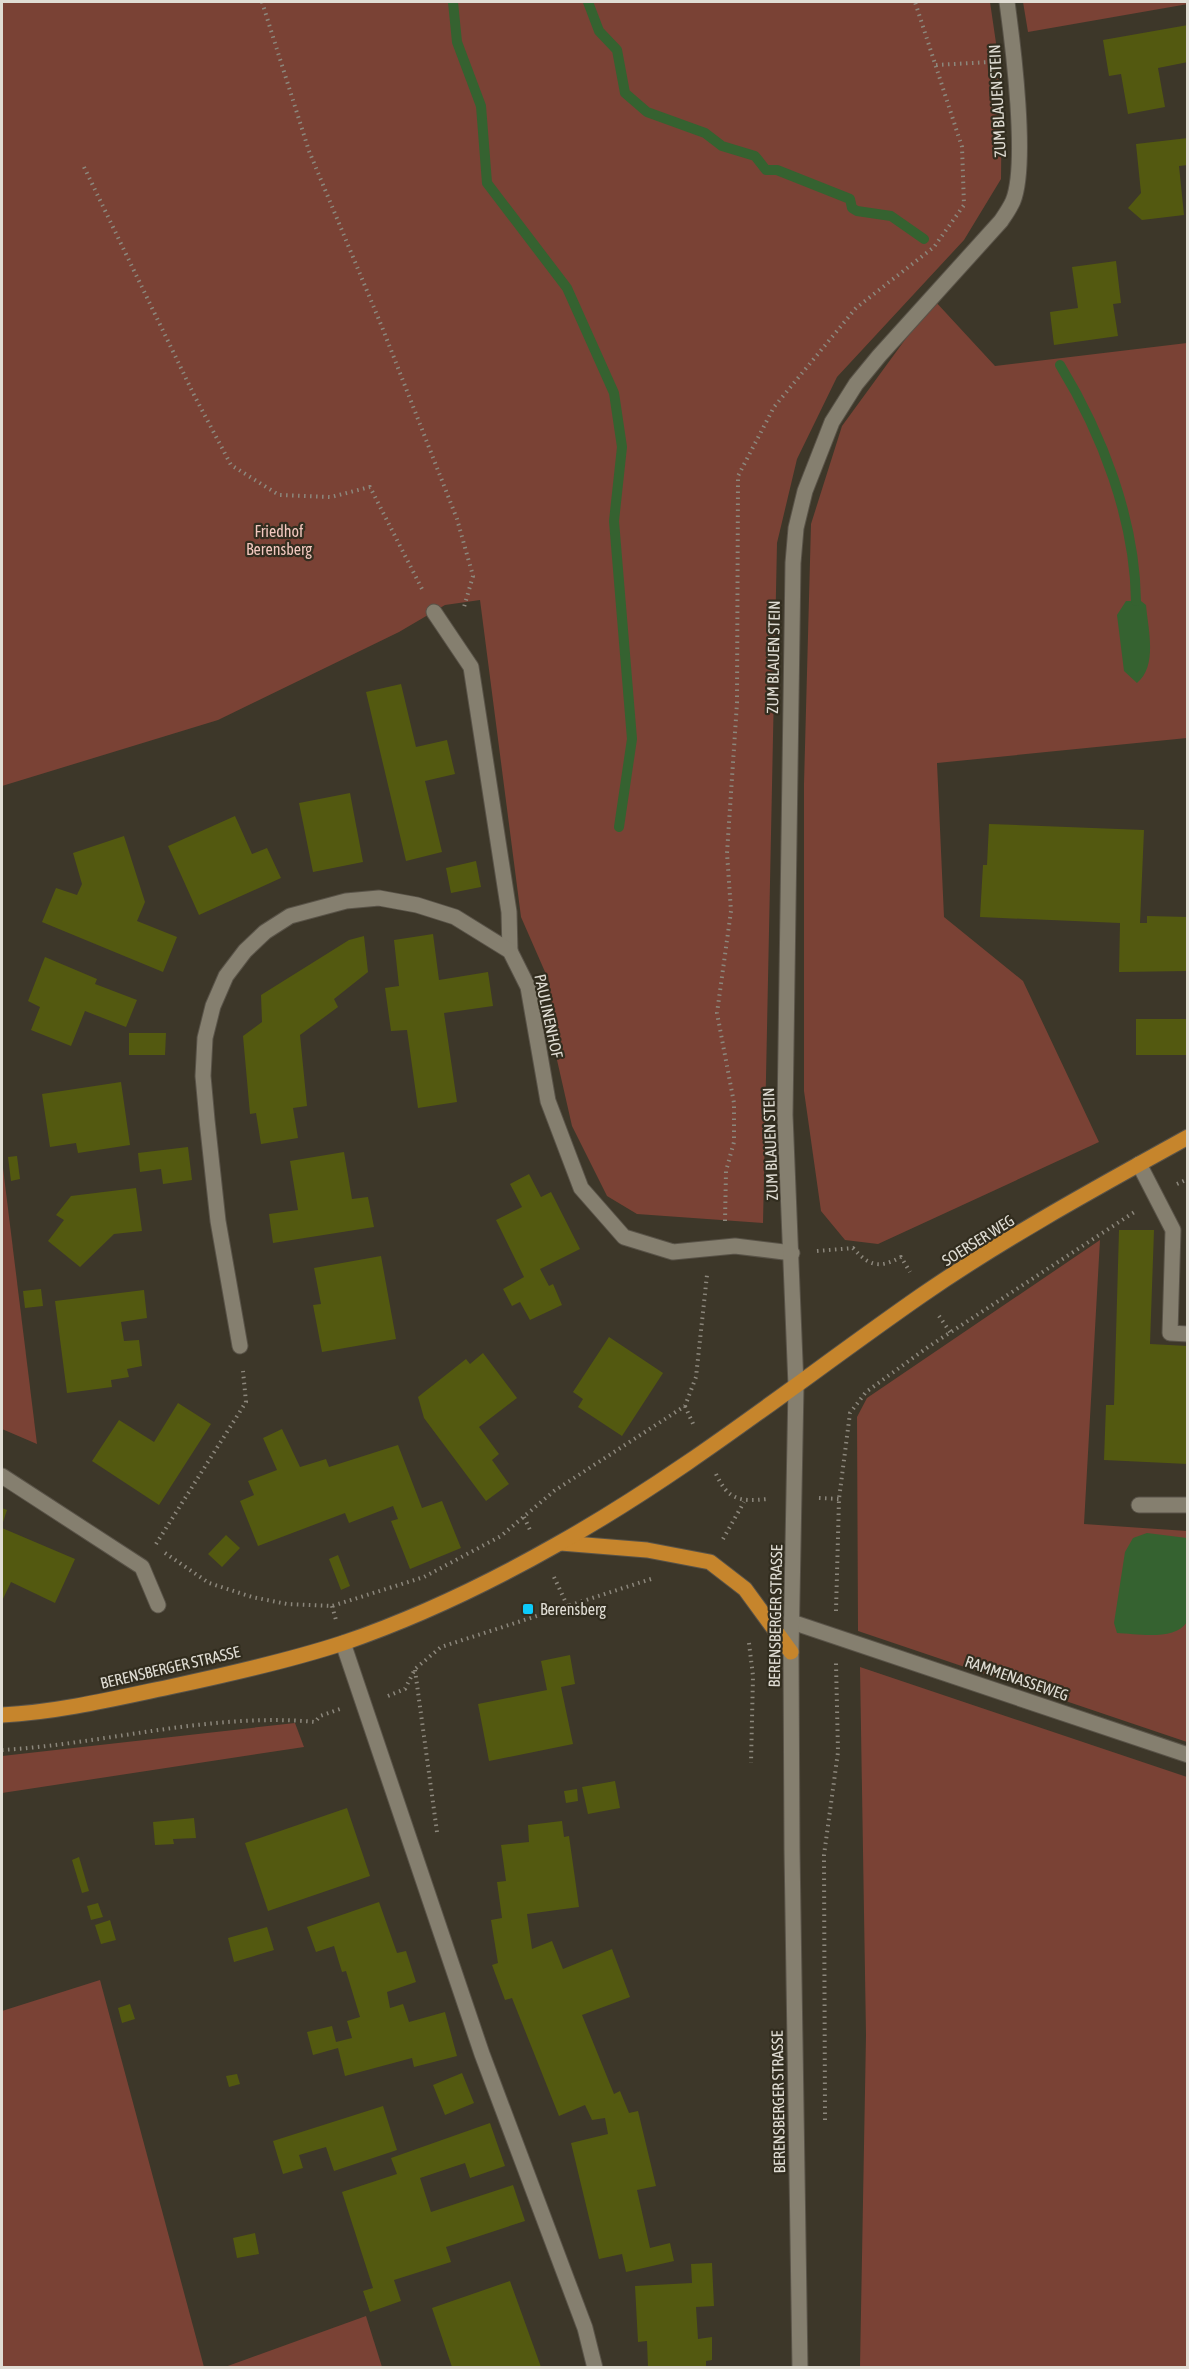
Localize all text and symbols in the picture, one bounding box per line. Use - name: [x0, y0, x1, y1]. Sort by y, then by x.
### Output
- street label: ZUM BLAUEN STEIN: [985, 44, 1009, 158]
- park label: Friedhof Berensberg: [246, 522, 312, 559]
- street label: ZUM BLAUEN STEIN: [763, 600, 783, 714]
- street label: PAULINENHOF: [531, 972, 567, 1060]
- street label: ZUM BLAUEN STEIN: [759, 1087, 781, 1201]
- street label: SOERSER WEG: [939, 1211, 1017, 1269]
- street label: BERENSBERGER STRASSE: [765, 1544, 785, 1688]
- place label: Berensberg: [540, 1600, 606, 1619]
- marker: Berensberg: [521, 1602, 535, 1616]
- street label: BERENSBERGER STRASSE: [98, 1642, 242, 1692]
- street label: RAMMENASSEWEG: [963, 1652, 1071, 1704]
- street label: BERENSBERGER STRASSE: [768, 2030, 788, 2174]

